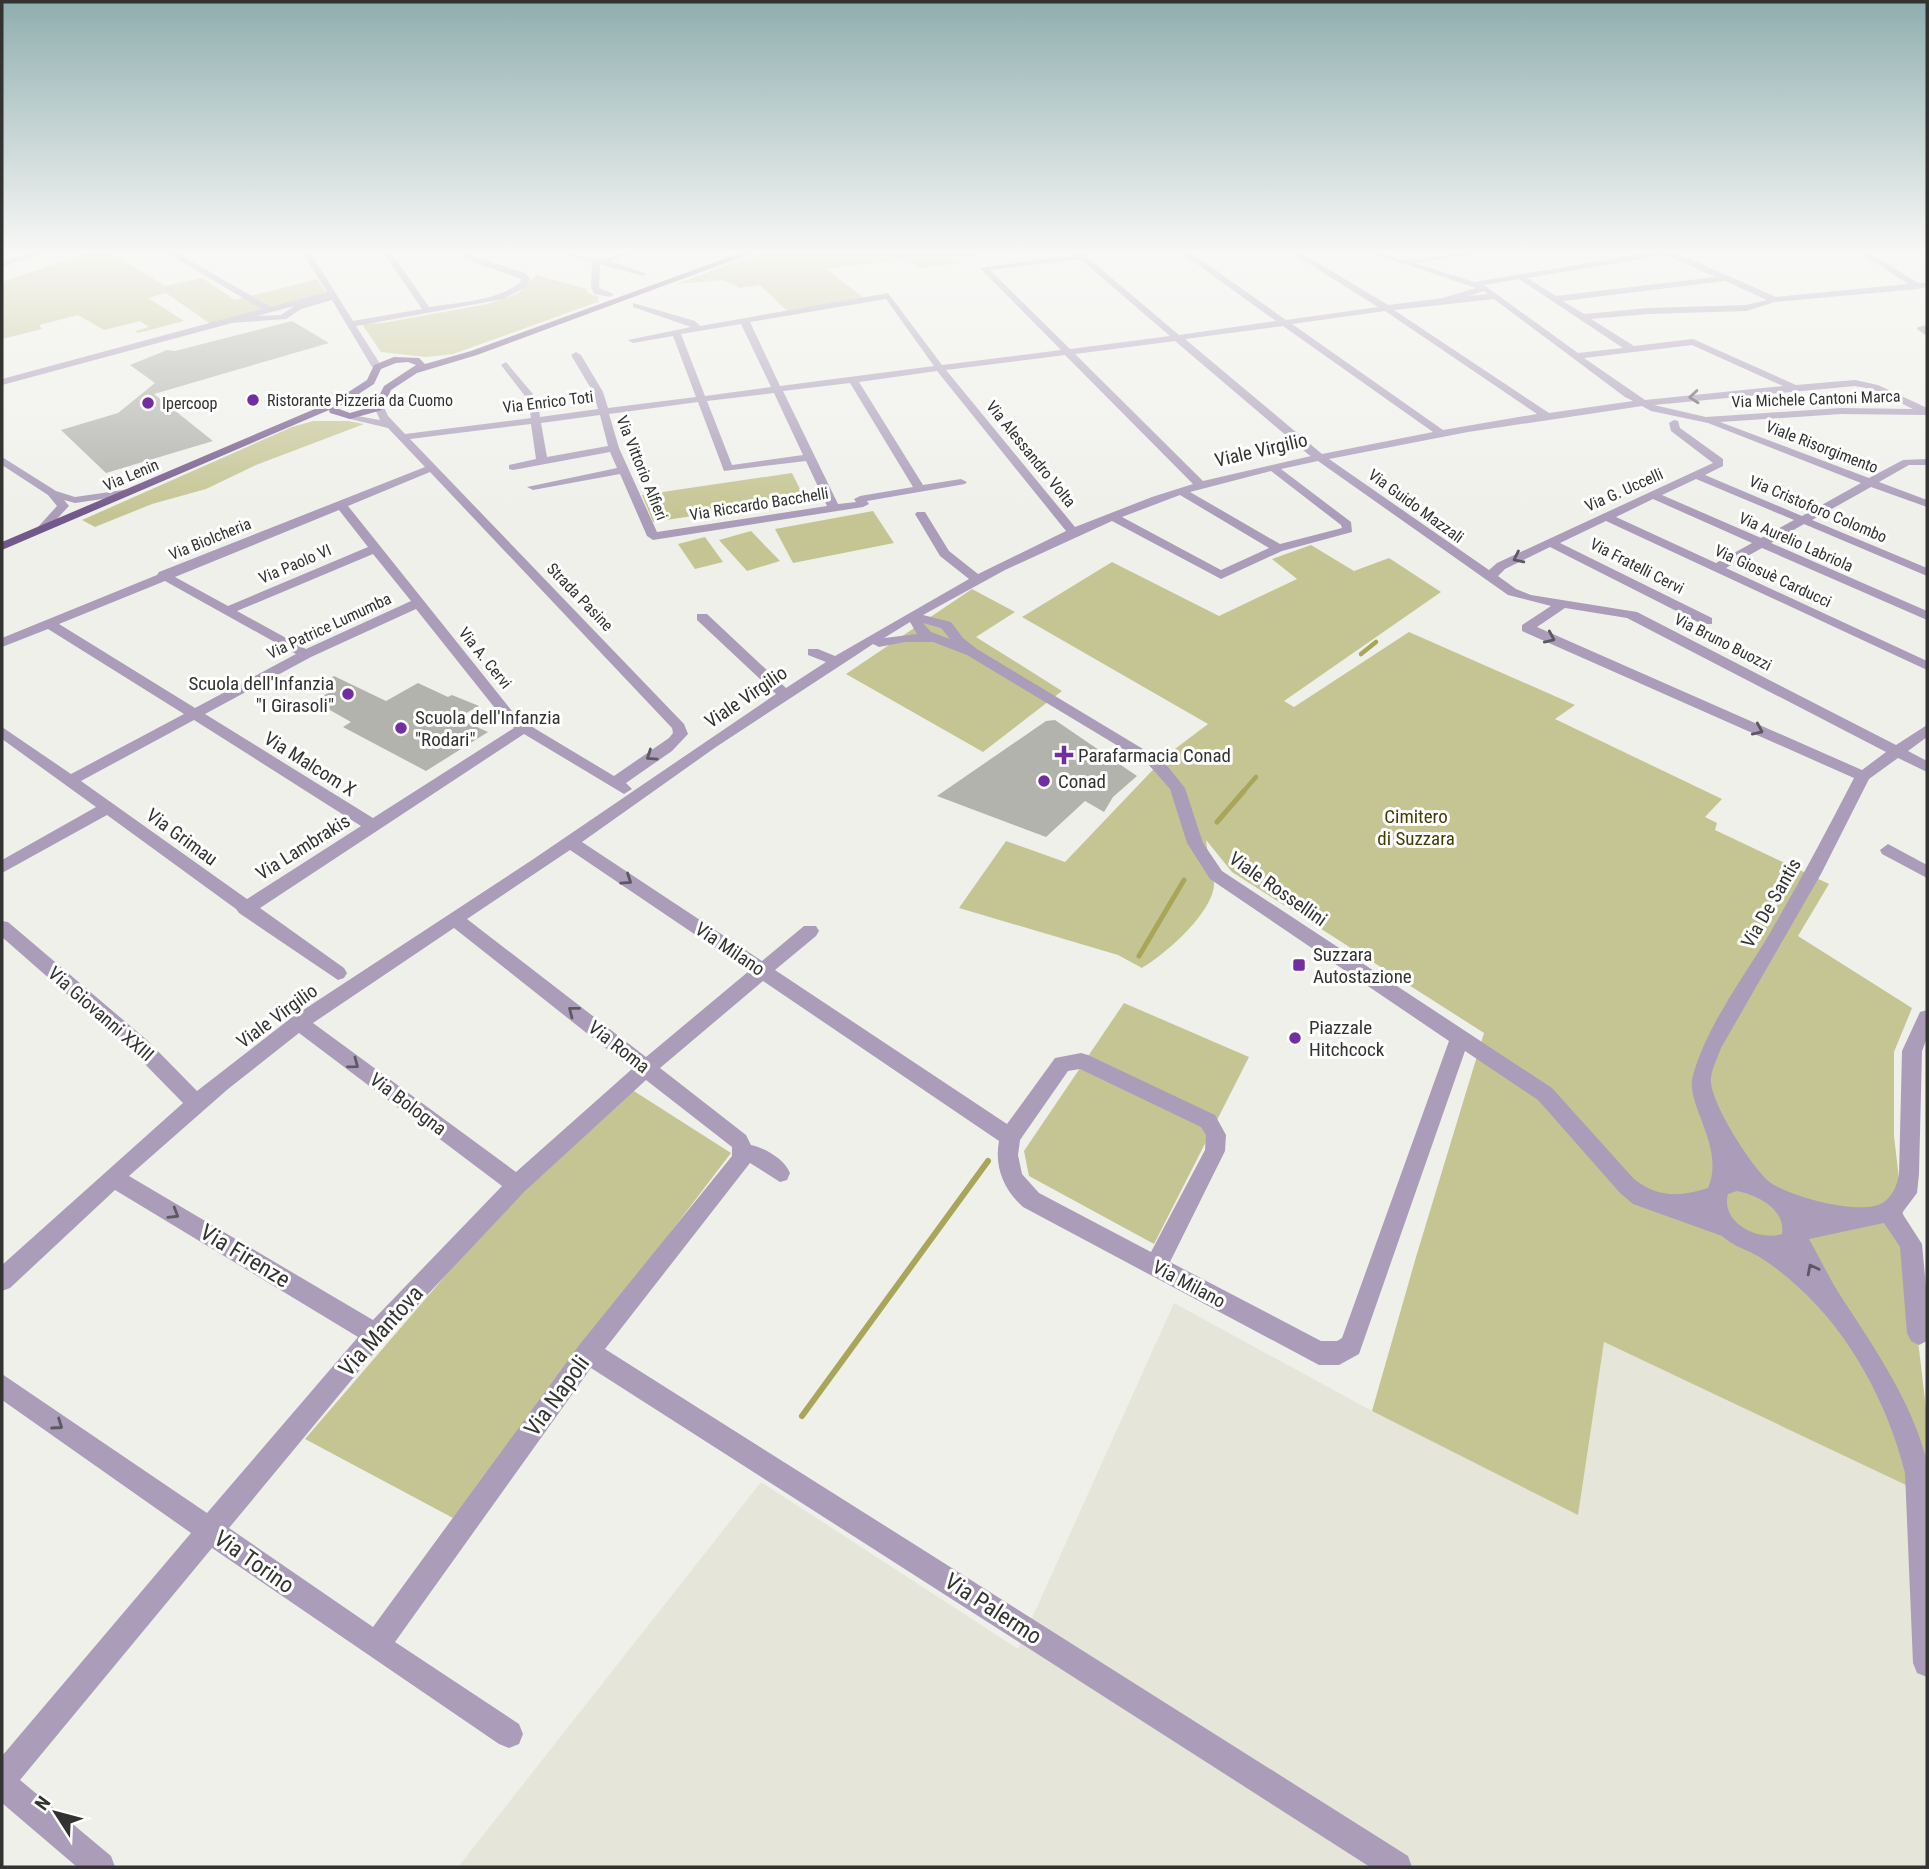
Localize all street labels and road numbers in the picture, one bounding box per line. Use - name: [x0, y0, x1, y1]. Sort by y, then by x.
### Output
- street label: Via Enrico Toti: [502, 387, 594, 417]
- street label: Via Michele Cantoni Marca: [1731, 387, 1901, 411]
- street label: Via Alessandro Volta: [982, 397, 1080, 511]
- street label: Via Vittorio Alfieri: [612, 413, 672, 523]
- street label: Viale Risorgimento: [1763, 417, 1881, 477]
- street label: Viale Virgilio: [1212, 428, 1310, 472]
- street label: Via Lenin: [100, 455, 162, 495]
- street label: Via G. Uccelli: [1582, 464, 1666, 516]
- street label: Via Guido Mazzali: [1365, 465, 1467, 547]
- street label: Via Cristoforo Colombo: [1746, 471, 1890, 547]
- street label: Via Riccardo Bacchelli: [688, 484, 830, 524]
- street label: Via Aurelio Labriola: [1736, 508, 1856, 576]
- street label: Via Biolcheria: [166, 514, 254, 564]
- street label: Via Fratelli Cervi: [1587, 534, 1687, 598]
- street label: Via Paolo VI: [256, 540, 334, 588]
- street label: Via Giosuè Carducci: [1711, 541, 1835, 611]
- street label: Strada Pasine: [543, 559, 617, 635]
- street label: Via Patrice Lumumba: [264, 589, 394, 663]
- street label: Via Bruno Buozzi: [1671, 609, 1775, 675]
- street label: Via A. Cervi: [455, 624, 515, 692]
- street label: Viale Virgilio: [700, 661, 792, 733]
- street label: Via Malcom X: [260, 727, 360, 801]
- street label: Via Grimau: [142, 803, 222, 871]
- street label: Via Lambrakis: [252, 809, 354, 885]
- street label: Viale Rossellini: [1225, 847, 1331, 931]
- street label: Via De Santis: [1736, 854, 1806, 952]
- street label: Via Milano: [691, 917, 769, 981]
- street label: Via Giovanni XXIII: [43, 962, 159, 1066]
- street label: Viale Virgilio: [232, 979, 322, 1053]
- street label: Via Roma: [584, 1016, 654, 1078]
- street label: Via Bologna: [365, 1068, 451, 1140]
- street label: Via Firenze: [195, 1219, 295, 1293]
- street label: Via Milano: [1149, 1255, 1229, 1313]
- street label: Via Mantova: [333, 1280, 429, 1382]
- street label: Via Napoli: [519, 1350, 595, 1442]
- street label: Via Torino: [209, 1525, 299, 1599]
- street label: Via Palermo: [940, 1568, 1046, 1650]

